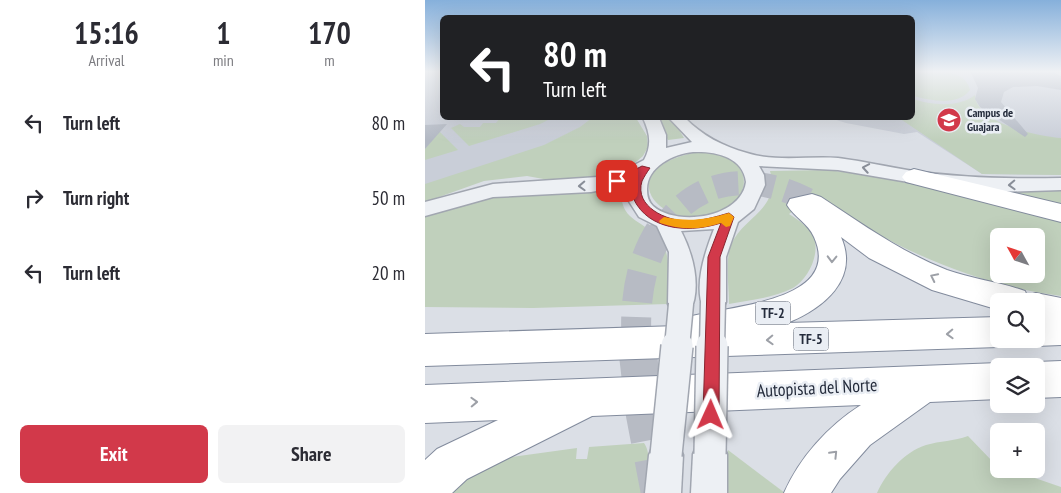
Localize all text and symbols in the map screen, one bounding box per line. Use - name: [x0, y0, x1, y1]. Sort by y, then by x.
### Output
- text: 15:16: [74, 13, 139, 52]
- text: 1: [216, 13, 231, 52]
- text: 170: [308, 13, 351, 52]
- text: 80 m: [543, 31, 607, 77]
- icon: left: [460, 35, 525, 100]
- text: Arrival: [88, 50, 125, 70]
- text: min: [213, 50, 234, 70]
- text: m: [324, 50, 335, 70]
- text: Turn left: [543, 75, 607, 103]
- place label: Campus de Guajara: [967, 105, 1013, 134]
- school or university icon: Campus de Guajara: [936, 107, 962, 133]
- icon: left: [20, 109, 48, 137]
- text: Turn left: [63, 111, 120, 135]
- text: 80 m: [372, 111, 405, 135]
- pin: [596, 160, 638, 202]
- one-way arrow: [862, 163, 870, 174]
- icon: arrive: [603, 167, 631, 195]
- one-way arrow: [578, 180, 586, 191]
- one-way arrow: [1008, 180, 1016, 191]
- icon: right: [20, 184, 48, 212]
- text: Turn right: [63, 186, 129, 210]
- text: 50 m: [372, 186, 405, 210]
- north arrow: [990, 228, 1045, 282]
- map controls: [990, 228, 1045, 478]
- one-way arrow: [827, 255, 837, 263]
- icon: left: [20, 259, 48, 287]
- text: Turn left: [63, 261, 120, 285]
- text: 20 m: [372, 261, 405, 285]
- one-way arrow: [930, 273, 939, 283]
- button: search: [990, 293, 1045, 348]
- road number: TF-2: [755, 302, 791, 324]
- road number: TF-5: [793, 328, 829, 350]
- one-way arrow: [946, 329, 954, 339]
- one-way arrow: [766, 335, 774, 346]
- button: layers: [990, 358, 1045, 413]
- street label: Autopista del Norte: [756, 373, 878, 402]
- position arrow: [684, 388, 736, 440]
- one-way arrow: [470, 397, 478, 408]
- button: +: [990, 423, 1045, 478]
- button: Exit: [20, 425, 208, 483]
- button: Share: [218, 425, 405, 483]
- one-way arrow: [829, 451, 838, 460]

